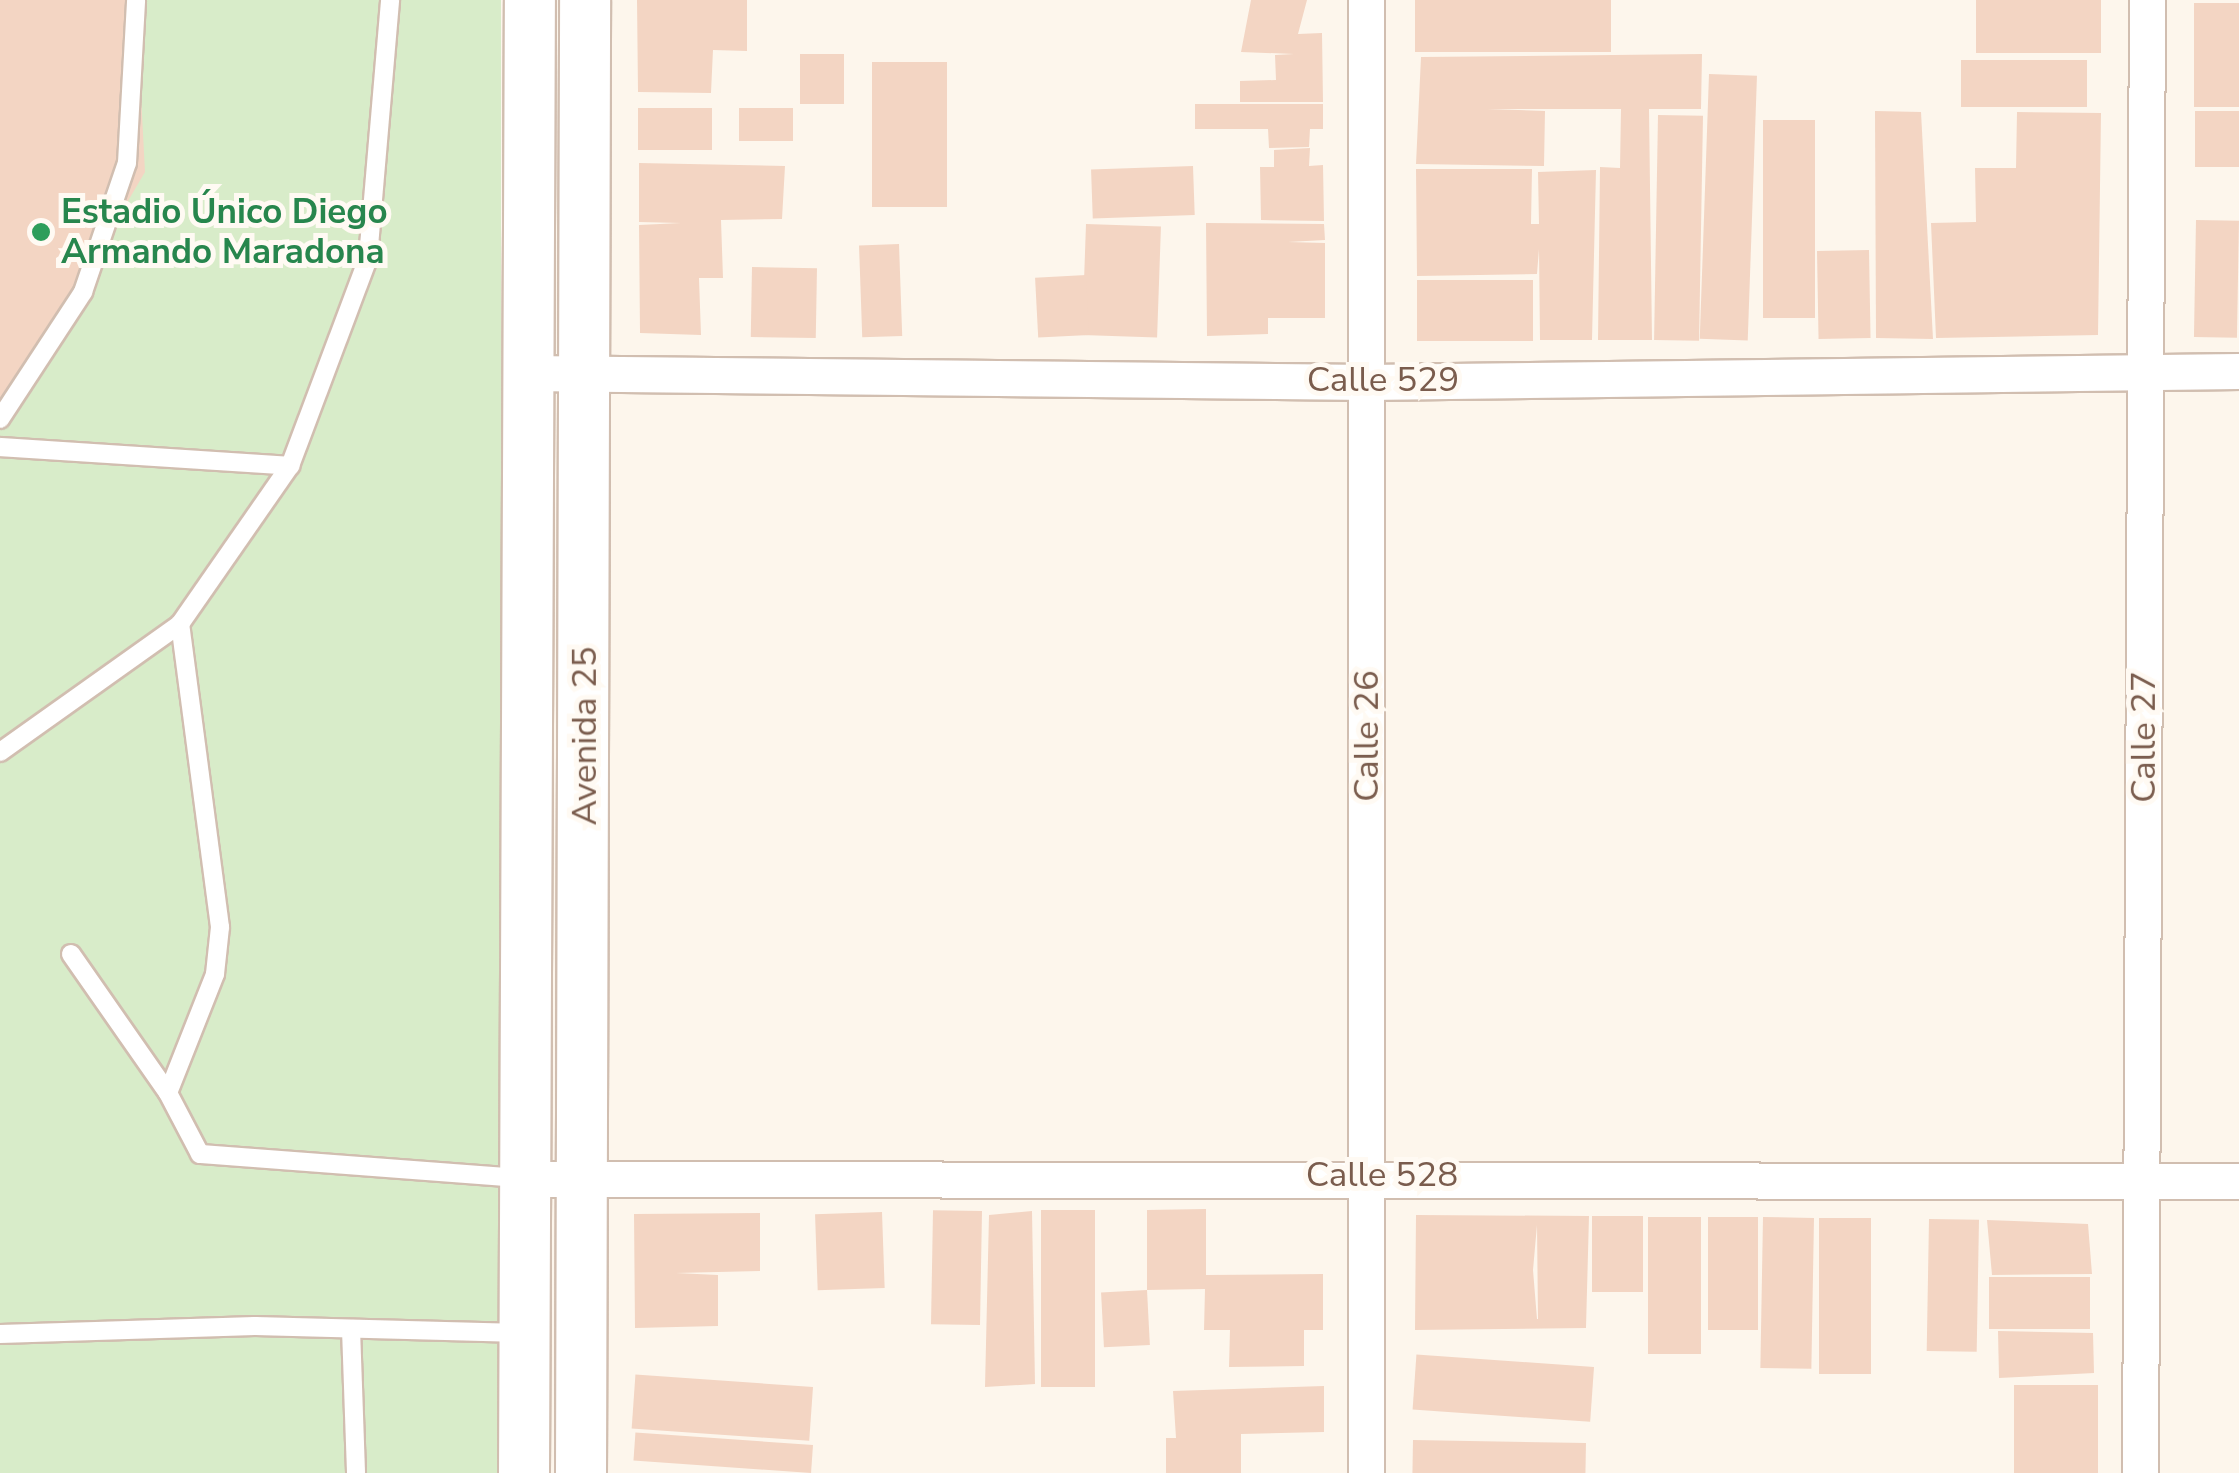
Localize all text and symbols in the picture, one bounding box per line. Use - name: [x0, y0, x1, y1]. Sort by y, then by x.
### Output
- place label: Estadio Único Diego Armando Maradona: [61, 191, 388, 273]
- marker: Estadio Único Diego Armando Maradona: [30, 221, 52, 243]
- street label: Calle 529: [1307, 359, 1459, 401]
- street label: Avenida 25: [564, 647, 606, 825]
- street label: Calle 26: [1346, 670, 1388, 802]
- street label: Calle 27: [2123, 671, 2165, 803]
- street label: Calle 528: [1306, 1154, 1458, 1196]

